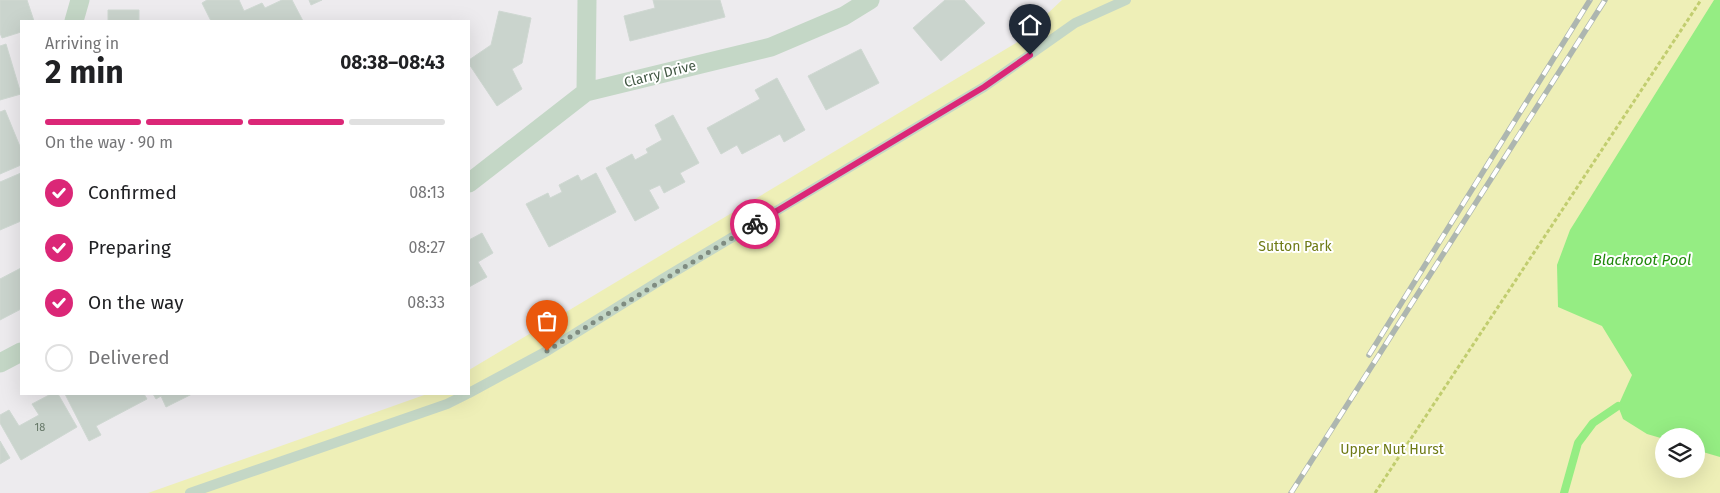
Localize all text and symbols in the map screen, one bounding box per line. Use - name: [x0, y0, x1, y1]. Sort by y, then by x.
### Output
- pin: [1009, 4, 1051, 55]
- icon: home: [1016, 11, 1044, 39]
- text: Arriving in: [45, 34, 119, 53]
- text: 08:38–08:43: [340, 51, 445, 74]
- text: 2 min: [45, 53, 124, 91]
- street label: Clarry Drive: [622, 57, 698, 91]
- text: On the way · 90 m: [45, 133, 173, 152]
- icon: check: [45, 179, 73, 207]
- text: Confirmed: [88, 181, 177, 204]
- text: 08:13: [409, 183, 445, 202]
- courier: [730, 199, 780, 249]
- icon: bike: [741, 210, 769, 238]
- icon: check: [45, 234, 73, 262]
- text: Preparing: [88, 236, 171, 259]
- text: 08:27: [409, 238, 445, 257]
- park label: Sutton Park: [1258, 238, 1332, 255]
- water label: Blackroot Pool: [1593, 251, 1691, 269]
- icon: check: [45, 289, 73, 317]
- text: On the way: [88, 291, 184, 314]
- text: 08:33: [407, 293, 445, 312]
- pin: [526, 300, 568, 351]
- icon: bag: [533, 307, 561, 335]
- text: Delivered: [88, 346, 170, 369]
- house number: 18: [35, 421, 45, 434]
- map controls: [1655, 428, 1705, 478]
- button: layers: [1655, 428, 1705, 478]
- park label: Upper Nut Hurst: [1340, 441, 1445, 458]

